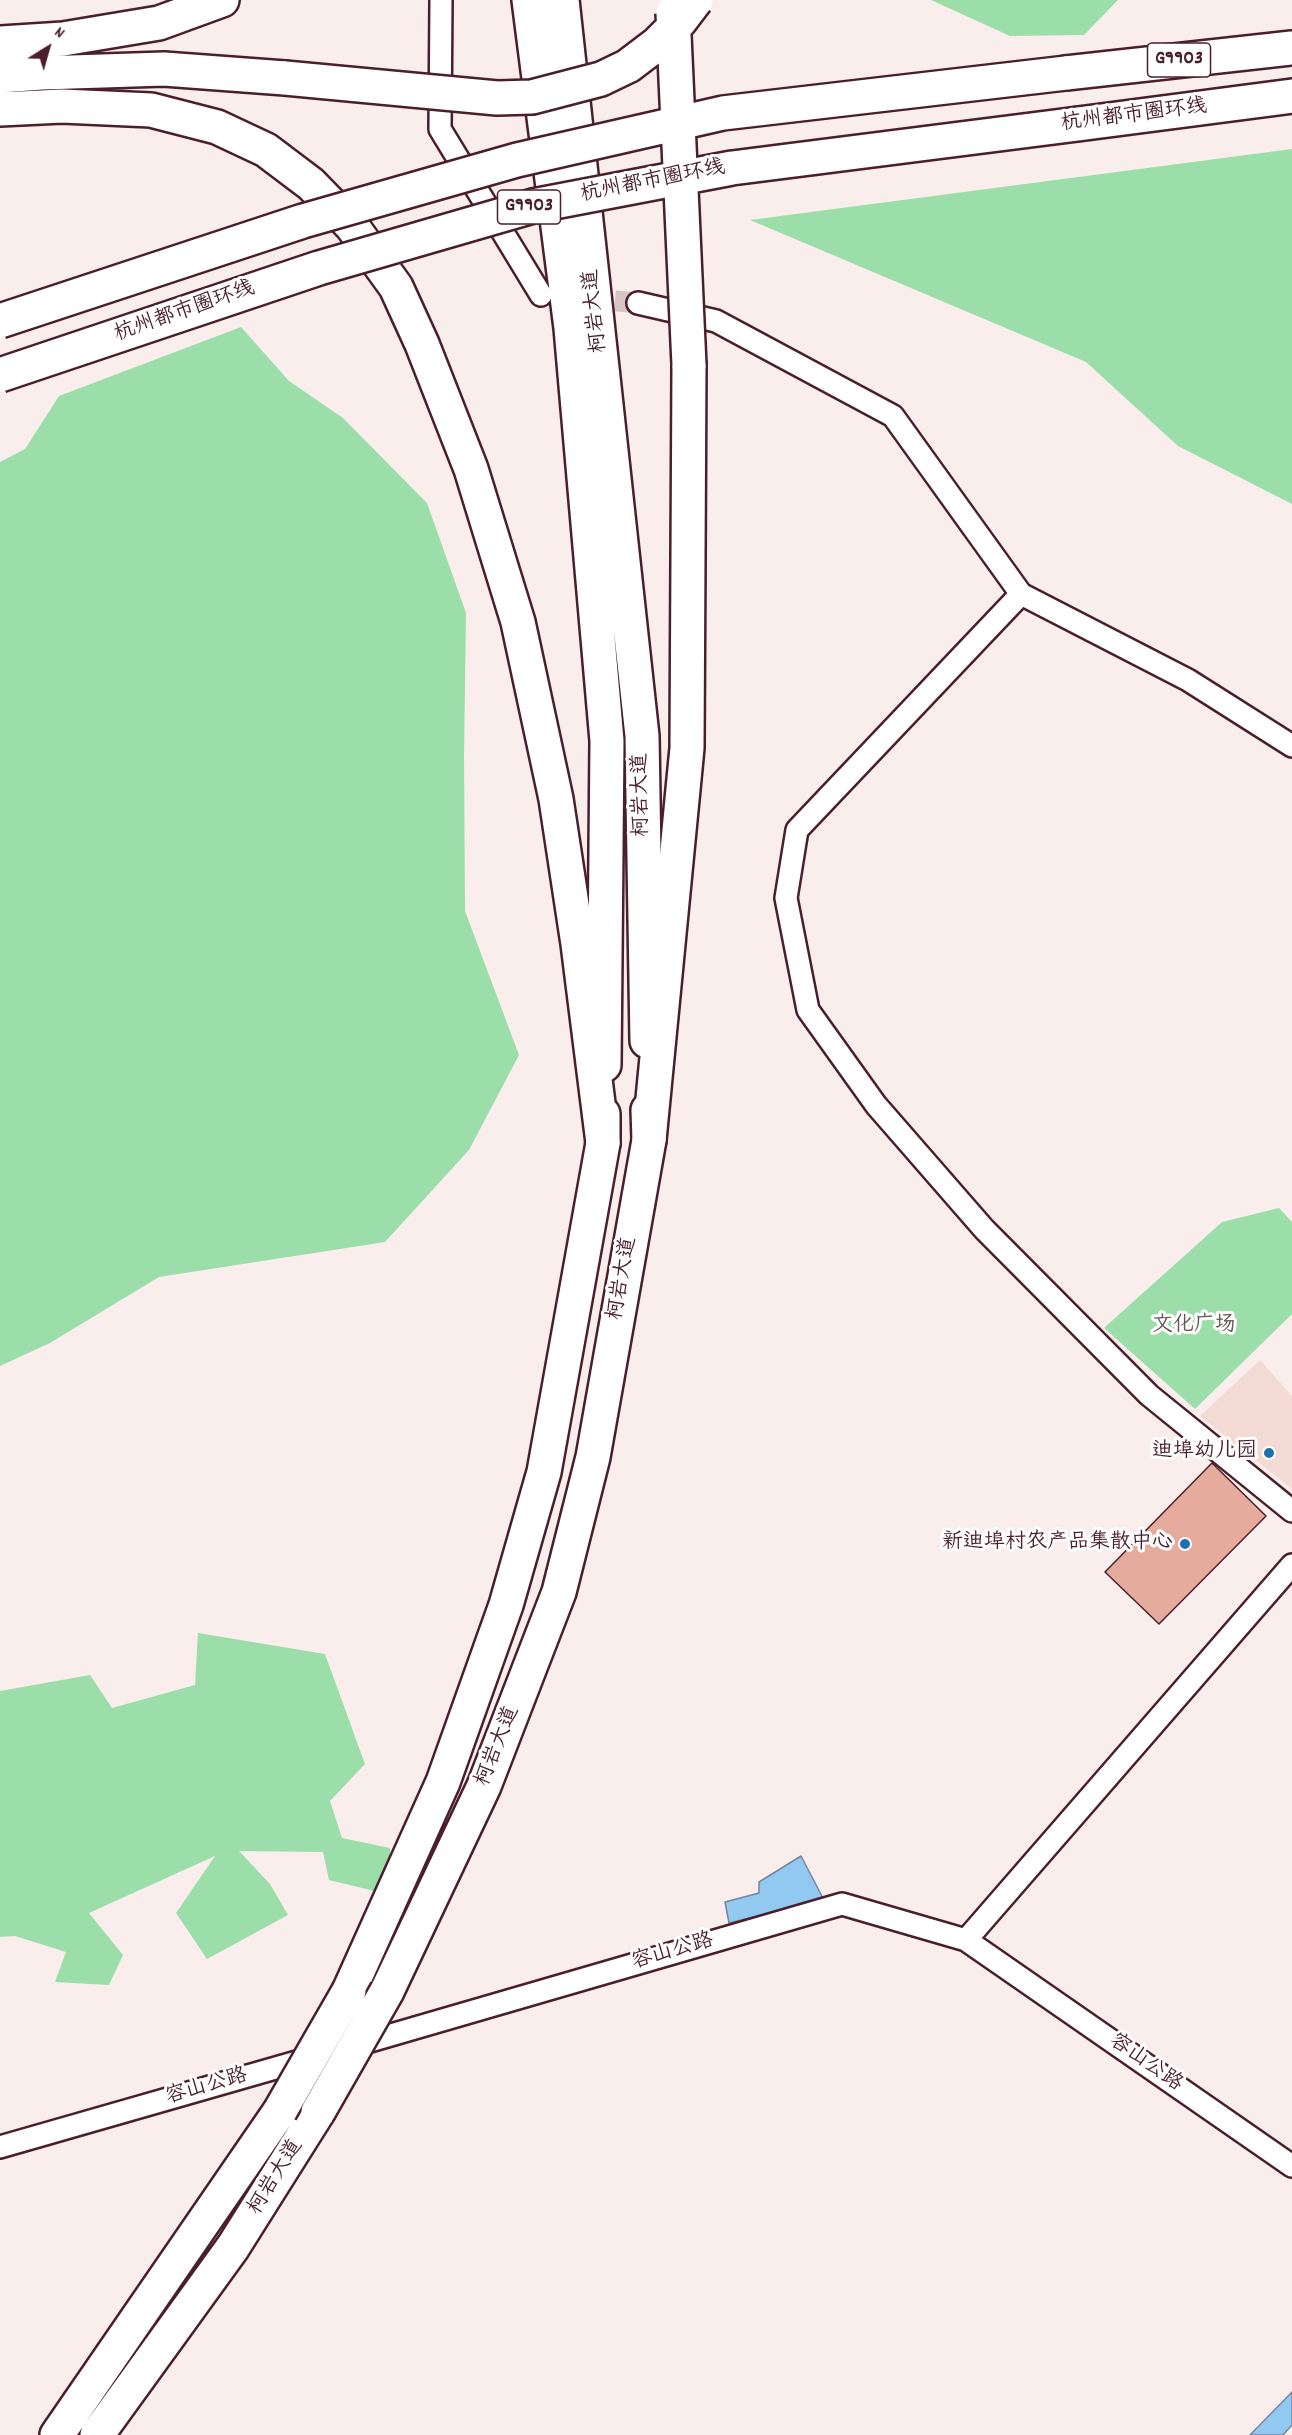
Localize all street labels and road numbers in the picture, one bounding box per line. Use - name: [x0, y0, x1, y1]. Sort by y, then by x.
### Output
- road number: G9903: [1148, 43, 1210, 77]
- street label: 杭州都市圈环线: [1060, 96, 1208, 138]
- street label: 杭州都市圈环线: [578, 157, 728, 209]
- road number: G9903: [498, 190, 560, 224]
- street label: 柯岩大道: [580, 268, 614, 354]
- street label: 杭州都市圈环线: [111, 277, 259, 349]
- street label: 柯岩大道: [630, 753, 656, 837]
- street label: 柯岩大道: [604, 1235, 644, 1323]
- street label: 柯岩大道: [472, 1703, 526, 1791]
- street label: 容山公路: [629, 1929, 717, 1977]
- street label: 容山公路: [1103, 2030, 1187, 2098]
- street label: 容山公路: [163, 2064, 251, 2112]
- street label: 柯岩大道: [244, 2136, 310, 2220]

